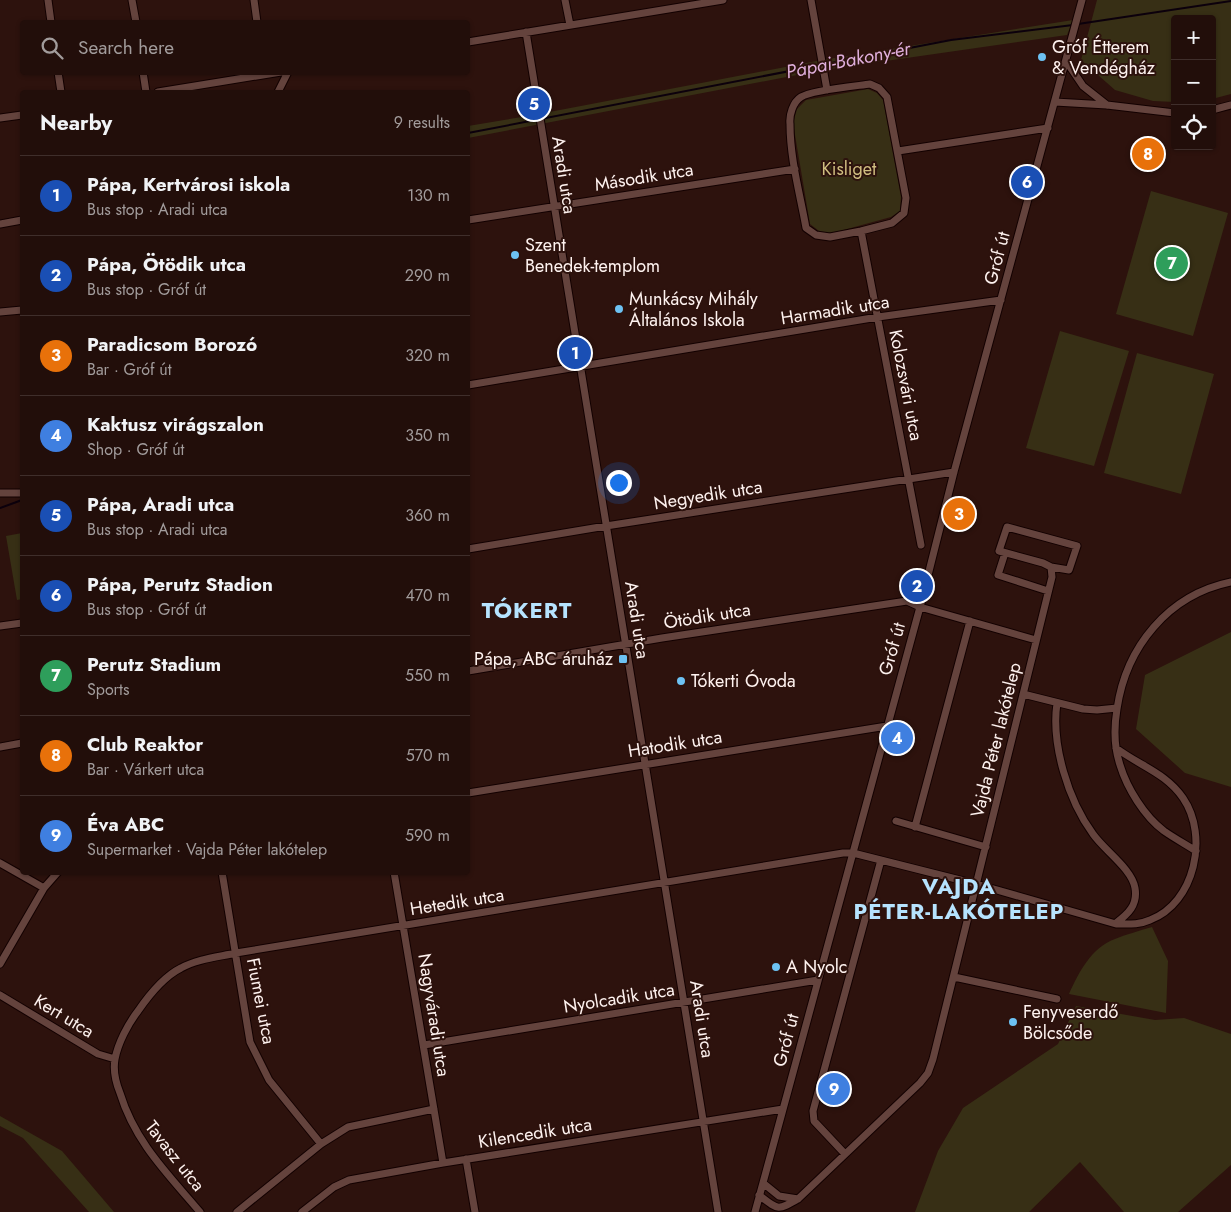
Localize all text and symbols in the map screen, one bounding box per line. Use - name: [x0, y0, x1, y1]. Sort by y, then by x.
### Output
- map controls: [1171, 15, 1216, 150]
- button: +: [1171, 15, 1216, 60]
- search box: [20, 20, 470, 75]
- icon: search: [38, 34, 66, 62]
- text: Search here: [78, 34, 174, 61]
- water label: Pápai-Bakony-ér: [783, 34, 914, 85]
- place label: Gróf Étterem & Vendégház: [1052, 34, 1156, 81]
- marker: Gróf Étterem & Vendégház: [1036, 51, 1048, 63]
- button: −: [1171, 60, 1216, 105]
- pin: 5: [518, 85, 550, 123]
- button: locate: [1171, 105, 1216, 150]
- text: Nearby: [40, 108, 112, 138]
- text: 9 results: [394, 111, 450, 134]
- street label: Aradi utca: [545, 134, 583, 216]
- pin: 8: [1132, 135, 1164, 173]
- street label: Második utca: [593, 156, 695, 198]
- park label: Kisliget: [822, 156, 877, 182]
- pin: 6: [1011, 163, 1043, 201]
- text: Pápa, Kertvárosi iskola: [87, 171, 290, 198]
- text: 1: [52, 184, 60, 207]
- text: 130 m: [407, 184, 450, 207]
- text: Bus stop · Aradi utca: [87, 198, 228, 221]
- street label: Gróf út: [977, 228, 1017, 287]
- place label: Szent Benedek-templom: [525, 232, 660, 279]
- pin: 7: [1156, 244, 1188, 282]
- marker: Szent Benedek-templom: [509, 249, 521, 261]
- text: Pápa, Ötödik utca: [87, 251, 246, 278]
- text: 2: [51, 264, 61, 287]
- text: 290 m: [405, 264, 450, 287]
- text: Bus stop · Gróf út: [87, 278, 206, 301]
- place label: Munkácsy Mihály Általános Iskola: [629, 286, 758, 333]
- street label: Harmadik utca: [779, 289, 891, 331]
- marker: Munkácsy Mihály Általános Iskola: [613, 303, 625, 315]
- street label: Kolozsvári utca: [883, 327, 929, 443]
- text: Paradicsom Borozó: [87, 331, 257, 358]
- pin: 1: [559, 334, 591, 372]
- text: 3: [51, 344, 61, 367]
- text: 320 m: [405, 344, 450, 367]
- text: Bar · Gróf út: [87, 358, 172, 381]
- text: Kaktusz virágszalon: [87, 411, 264, 438]
- text: 4: [50, 424, 62, 447]
- text: 350 m: [405, 424, 450, 447]
- text: Shop · Gróf út: [87, 438, 184, 461]
- your location: [606, 470, 632, 496]
- street label: Negyedik utca: [652, 474, 764, 516]
- text: Pápa, Aradi utca: [87, 491, 234, 518]
- pin: 3: [943, 495, 975, 533]
- text: 5: [51, 504, 61, 527]
- text: 360 m: [405, 504, 450, 527]
- text: Bus stop · Aradi utca: [87, 518, 228, 541]
- pin: 2: [901, 567, 933, 605]
- text: Pápa, Perutz Stadion: [87, 571, 273, 598]
- street label: Aradi utca: [618, 579, 656, 661]
- text: 6: [51, 584, 61, 607]
- text: 470 m: [405, 584, 450, 607]
- district label: TÓKERT: [482, 594, 572, 626]
- street label: Ötödik utca: [662, 596, 752, 636]
- text: Bus stop · Gróf út: [87, 598, 206, 621]
- street label: Gróf út: [872, 619, 912, 679]
- place label: Pápa, ABC áruház: [474, 646, 614, 672]
- text: Perutz Stadium: [87, 651, 221, 678]
- marker: Pápa, ABC áruház: [617, 653, 629, 665]
- street label: Vajda Péter lakótelep: [964, 660, 1028, 820]
- text: 7: [51, 664, 61, 687]
- text: 550 m: [405, 664, 450, 687]
- place label: Tókerti Óvoda: [691, 668, 796, 694]
- marker: Tókerti Óvoda: [675, 675, 687, 687]
- text: Sports: [87, 678, 129, 701]
- pin: 4: [881, 719, 913, 757]
- street label: Hatodik utca: [626, 724, 724, 764]
- text: Club Reaktor: [87, 731, 203, 758]
- text: 8: [51, 744, 61, 767]
- text: 570 m: [406, 744, 450, 767]
- text: Bar · Várkert utca: [87, 758, 204, 781]
- text: Éva ABC: [87, 811, 164, 838]
- text: 9: [51, 824, 61, 847]
- text: 590 m: [405, 824, 450, 847]
- text: Supermarket · Vajda Péter lakótelep: [87, 838, 327, 861]
- district label: VAJDA PÉTER-LAKÓTELEP: [853, 870, 1065, 927]
- street label: Hetedik utca: [408, 882, 506, 922]
- street label: Nagyváradi utca: [411, 952, 457, 1078]
- place label: A Nyolc: [786, 954, 847, 980]
- street label: Fiumei utca: [240, 956, 282, 1046]
- marker: A Nyolc: [770, 961, 782, 973]
- street label: Nyolcadik utca: [562, 976, 676, 1020]
- street label: Aradi utca: [683, 978, 721, 1060]
- street label: Kert utca: [29, 988, 99, 1044]
- place label: Fenyveserdő Bölcsőde: [1023, 999, 1118, 1046]
- street label: Gróf út: [766, 1010, 806, 1069]
- marker: Fenyveserdő Bölcsőde: [1007, 1016, 1019, 1028]
- pin: 9: [818, 1070, 850, 1108]
- street label: Kilencedik utca: [476, 1111, 594, 1155]
- street label: Tavasz utca: [139, 1115, 211, 1197]

